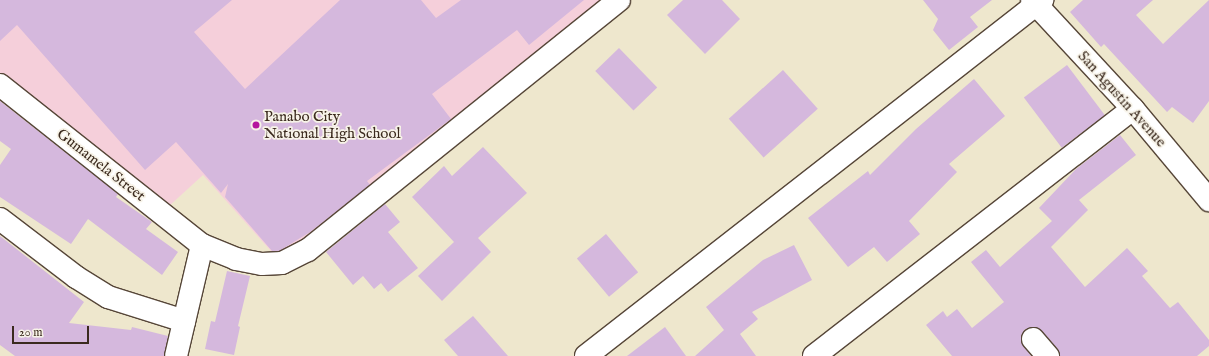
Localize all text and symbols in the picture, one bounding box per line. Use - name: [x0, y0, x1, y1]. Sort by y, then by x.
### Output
- street label: San Agustin Avenue: [1074, 47, 1170, 151]
- place label: Panabo City National High School: [264, 107, 401, 142]
- marker: Panabo City National High School: [251, 120, 261, 130]
- street label: Gumamela Street: [53, 125, 149, 205]
- scale bar: [14, 318, 91, 344]
- text: 20 m: [19, 325, 42, 340]

